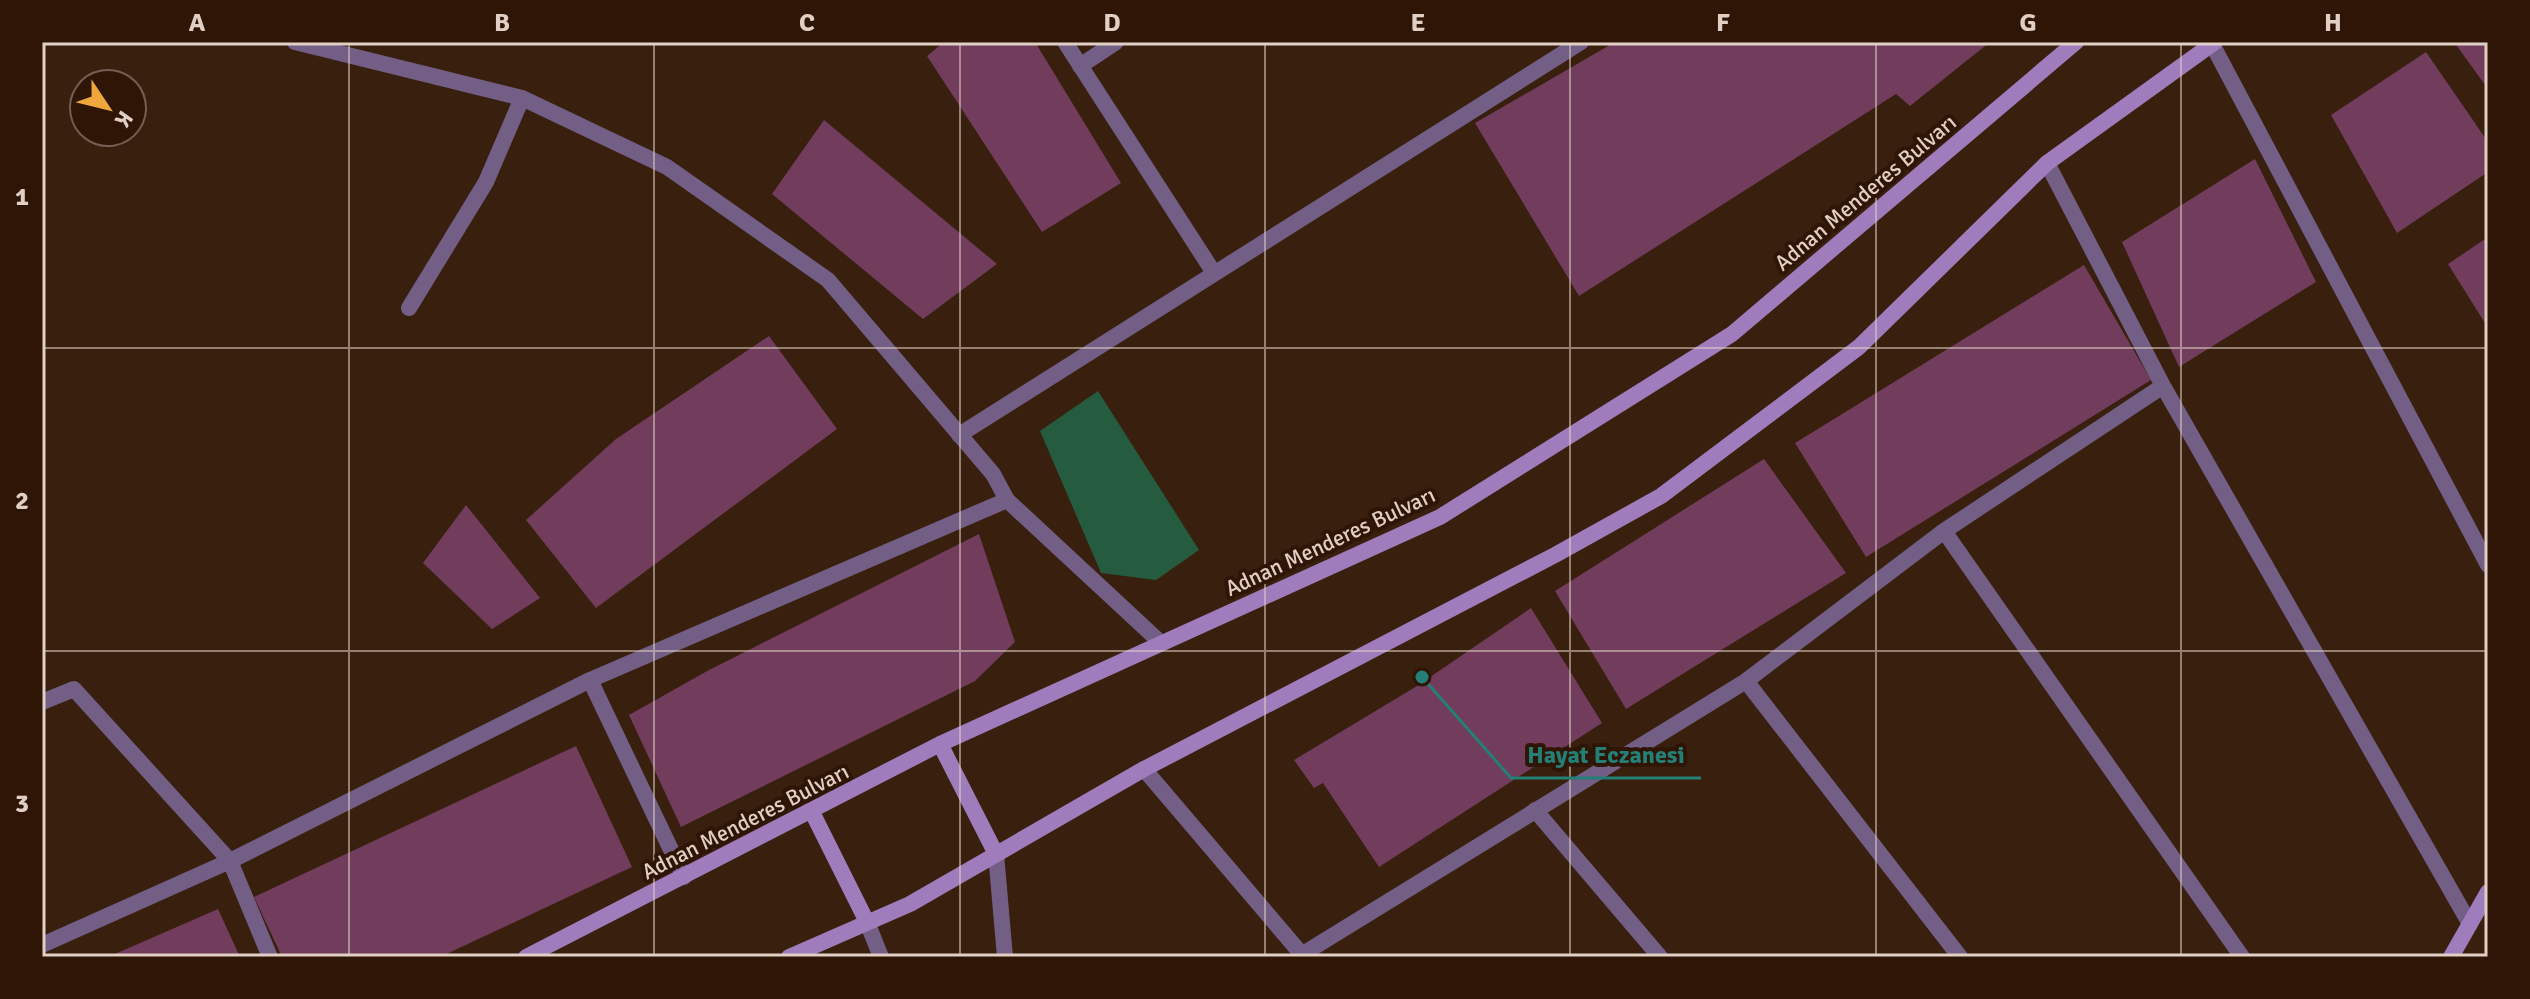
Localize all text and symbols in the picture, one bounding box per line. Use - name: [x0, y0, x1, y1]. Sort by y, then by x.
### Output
- text: A: [189, 7, 206, 39]
- text: B: [494, 7, 510, 39]
- text: C: [799, 7, 815, 39]
- text: D: [1103, 7, 1121, 39]
- text: E: [1411, 7, 1425, 39]
- text: F: [1716, 7, 1730, 39]
- text: G: [2019, 7, 2037, 39]
- text: H: [2324, 7, 2342, 39]
- north arrow: [68, 68, 148, 148]
- text: K: [109, 106, 139, 133]
- street label: Adnan Menderes Bulvarı: [1769, 109, 1962, 276]
- text: 1: [15, 181, 29, 213]
- street label: Adnan Menderes Bulvarı: [1221, 481, 1440, 602]
- text: 2: [15, 485, 29, 517]
- callout: Hayat Eczanesi: [1511, 730, 1701, 778]
- text: Hayat Eczanesi: [1527, 740, 1685, 770]
- street label: Adnan Menderes Bulvarı: [637, 757, 853, 885]
- text: 3: [15, 788, 29, 820]

